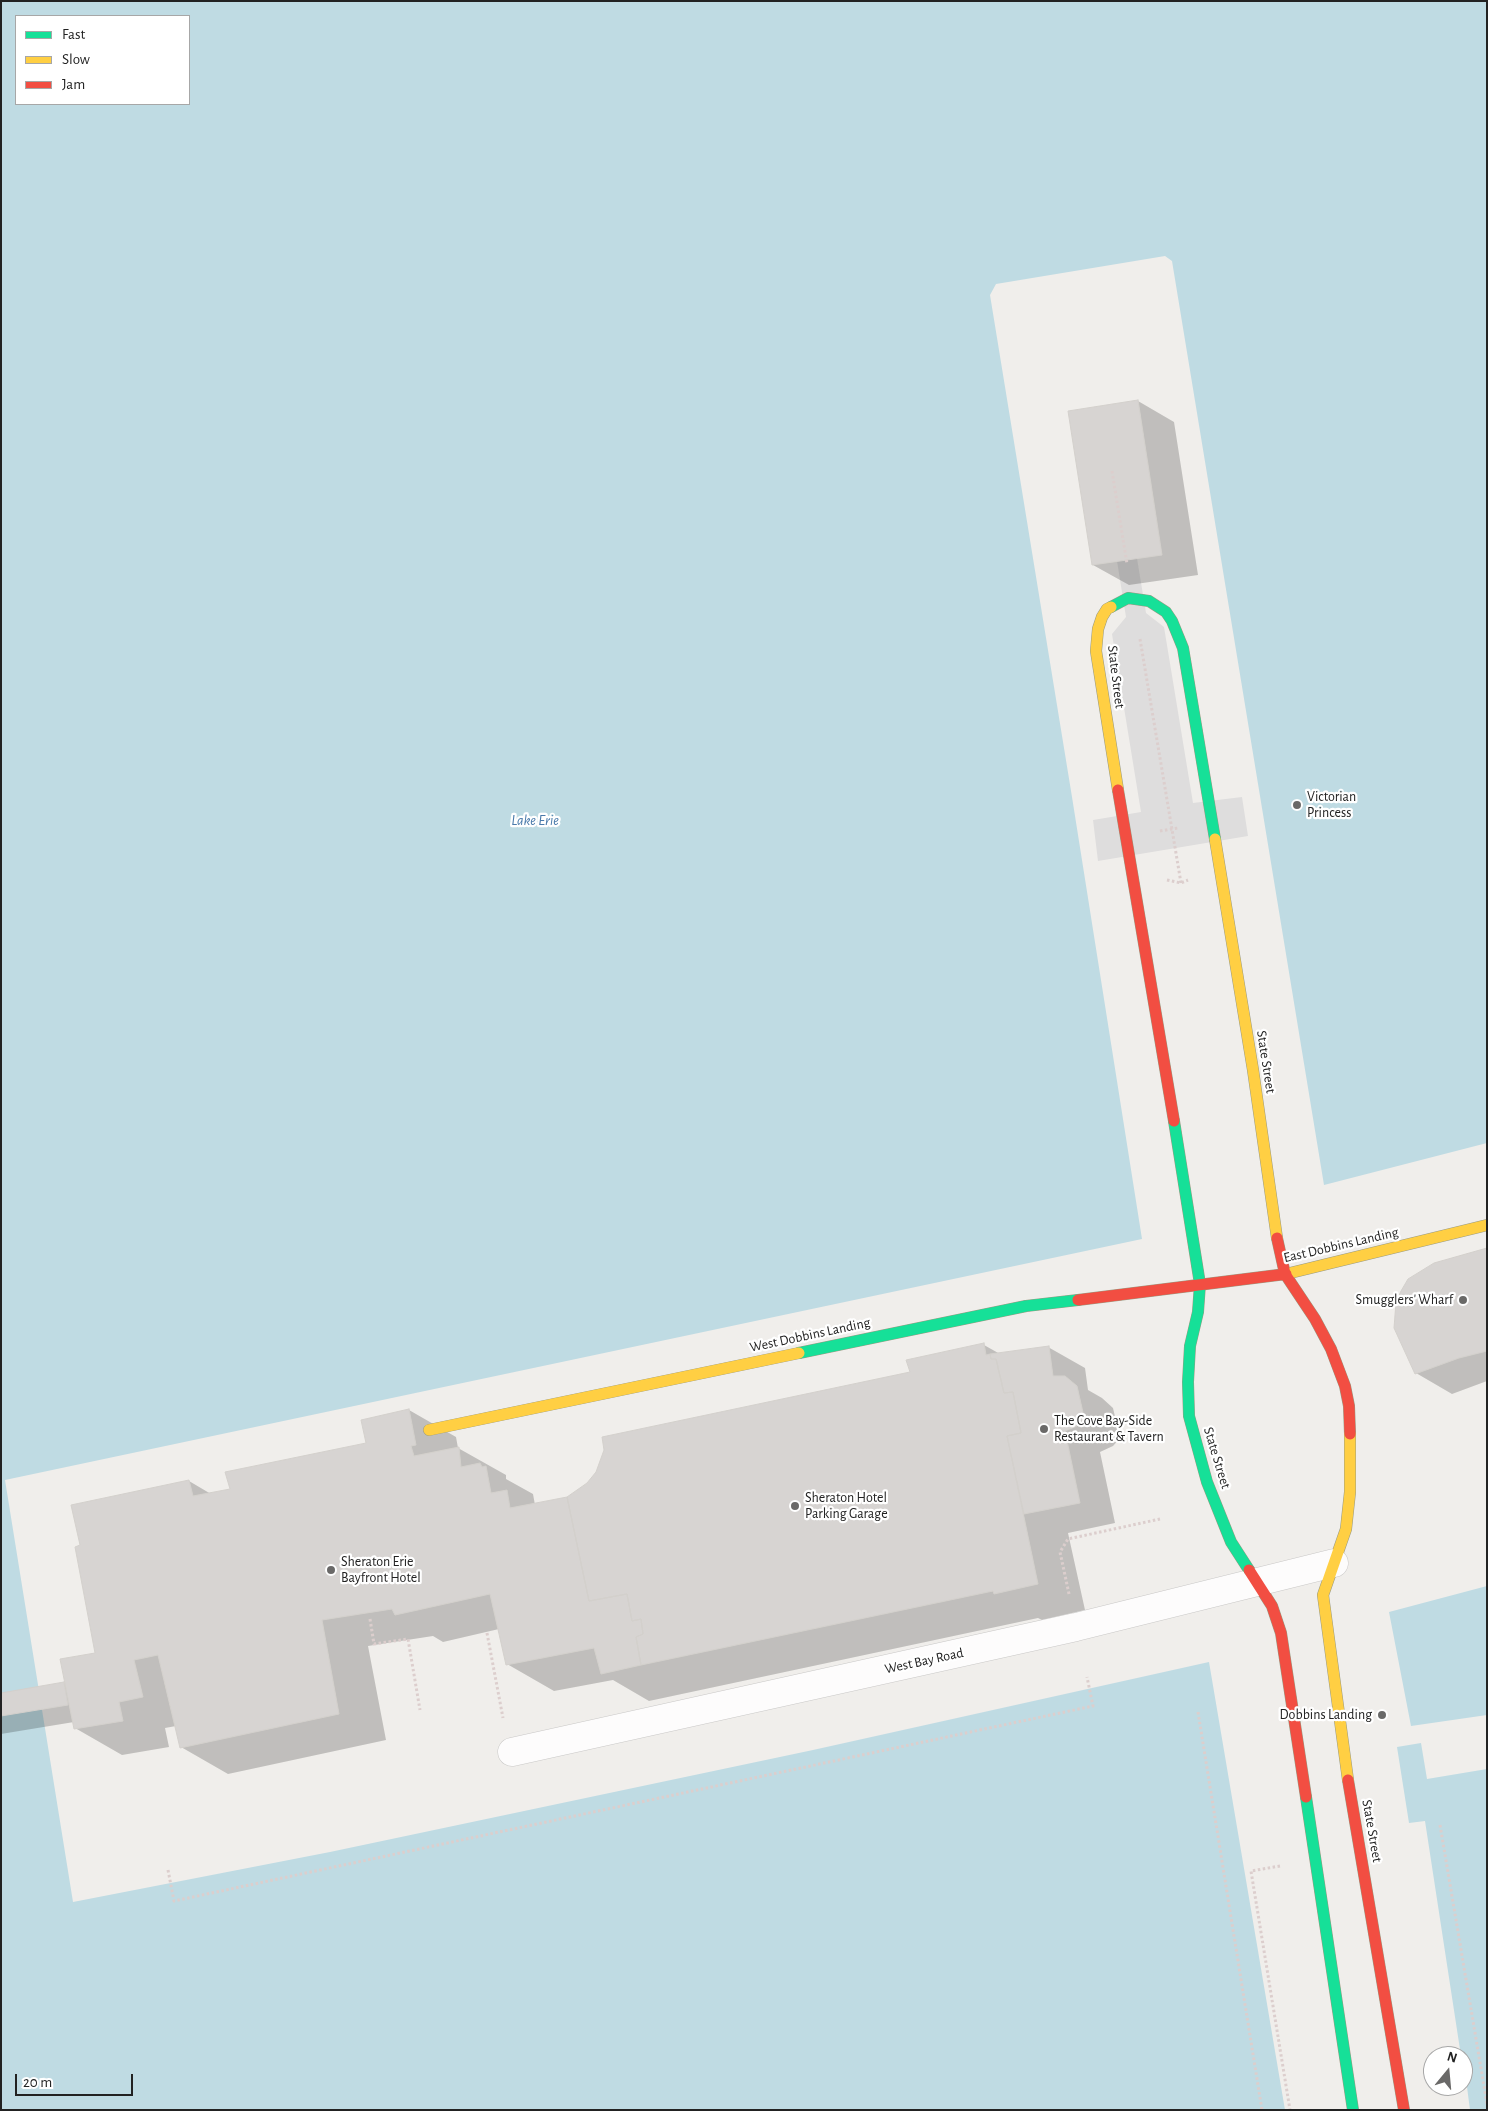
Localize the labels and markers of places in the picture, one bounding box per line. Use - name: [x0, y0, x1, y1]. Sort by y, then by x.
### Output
- place label: Victorian Princess: [1307, 789, 1356, 822]
- marker: Victorian Princess: [1291, 799, 1303, 811]
- place label: Smugglers' Wharf: [1356, 1292, 1453, 1308]
- marker: Smugglers' Wharf: [1457, 1294, 1469, 1306]
- place label: The Cove Bay-Side Restaurant & Tavern: [1054, 1413, 1164, 1445]
- marker: The Cove Bay-Side Restaurant & Tavern: [1038, 1423, 1050, 1435]
- place label: Sheraton Hotel Parking Garage: [805, 1490, 888, 1522]
- marker: Sheraton Hotel Parking Garage: [789, 1500, 801, 1512]
- place label: Sheraton Erie Bayfront Hotel: [341, 1554, 421, 1586]
- marker: Sheraton Erie Bayfront Hotel: [325, 1564, 337, 1576]
- place label: Dobbins Landing: [1280, 1707, 1372, 1723]
- marker: Dobbins Landing: [1376, 1709, 1388, 1721]

